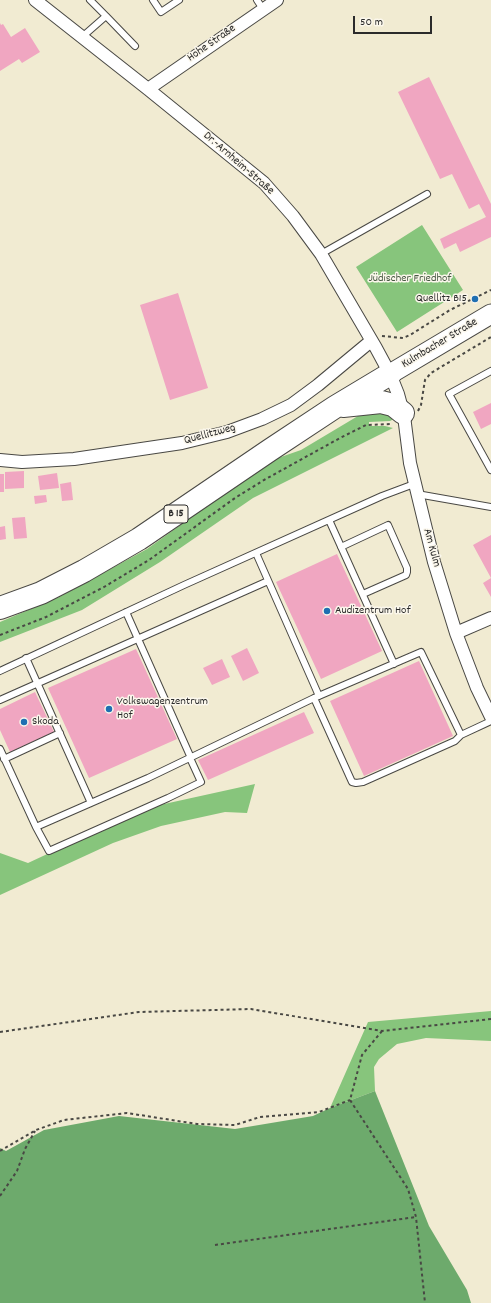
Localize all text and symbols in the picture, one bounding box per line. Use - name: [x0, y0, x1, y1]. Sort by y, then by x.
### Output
- scale bar: [355, 8, 434, 34]
- text: 50 m: [360, 14, 383, 31]
- street label: Hohe Straße: [185, 22, 239, 66]
- street label: Dr.-Arnheim-Straße: [200, 129, 276, 199]
- park label: Jüdischer Friedhof: [368, 272, 452, 286]
- place label: Quellitz B15: [416, 292, 467, 306]
- marker: Quellitz B15: [470, 294, 480, 304]
- street label: Kulmbacher Straße: [399, 316, 481, 372]
- street label: Quellitzweg: [183, 421, 237, 449]
- road number: B 15: [164, 505, 188, 523]
- street label: Am Kulm: [419, 527, 443, 569]
- place label: Audizentrum Hof: [335, 604, 411, 618]
- marker: Audizentrum Hof: [322, 606, 332, 616]
- place label: Volkswagenzentrum Hof: [117, 695, 208, 723]
- marker: Volkswagenzentrum Hof: [104, 704, 114, 714]
- place label: Skoda: [32, 715, 59, 729]
- marker: Skoda: [19, 717, 29, 727]

